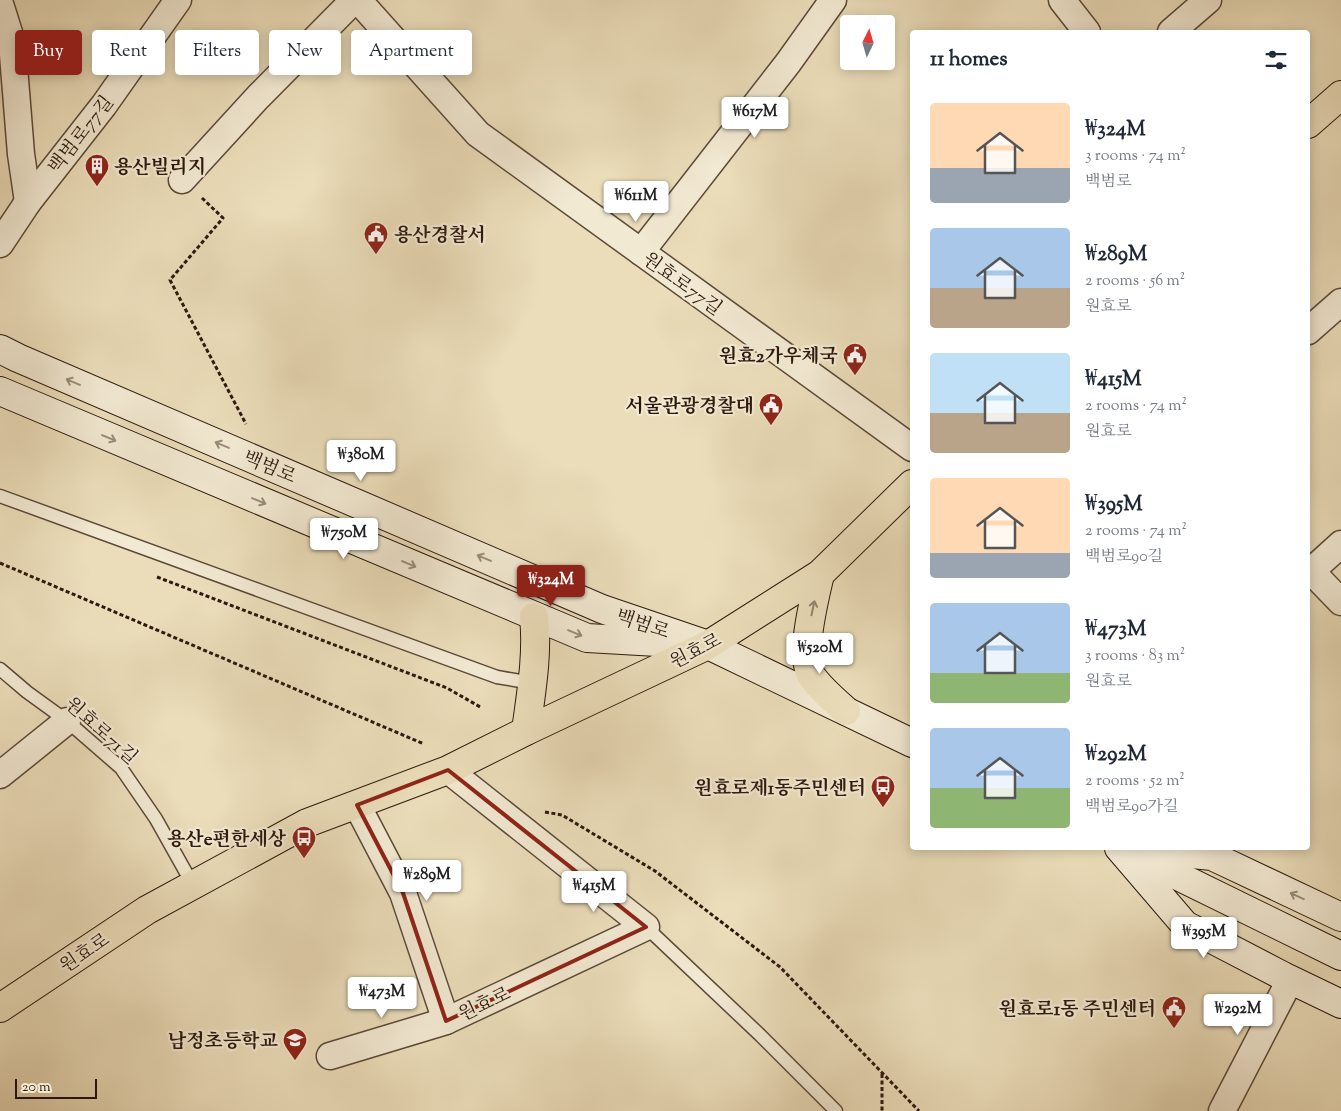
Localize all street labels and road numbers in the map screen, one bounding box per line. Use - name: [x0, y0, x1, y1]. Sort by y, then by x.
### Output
- street label: 백범로77길: [43, 91, 121, 180]
- street label: 원효로77길: [636, 247, 727, 323]
- street label: 백범로: [238, 445, 300, 491]
- street label: 백범로: [612, 604, 673, 647]
- street label: 원효로: [665, 628, 727, 677]
- street label: 원효로71길: [58, 692, 143, 772]
- street label: 원효로: [55, 927, 116, 981]
- street label: 원효로: [454, 981, 516, 1029]

